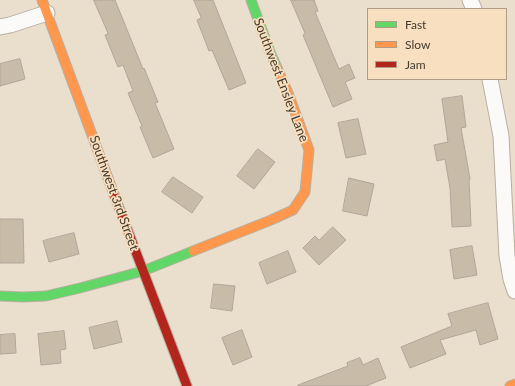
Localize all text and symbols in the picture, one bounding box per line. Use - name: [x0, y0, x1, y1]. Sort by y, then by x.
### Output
- legend: [367, 8, 507, 80]
- street label: Southwest Ensley Lane: [250, 16, 312, 144]
- text: Fast: [405, 17, 426, 32]
- text: Slow: [405, 37, 430, 52]
- text: Jam: [405, 57, 426, 72]
- street label: Southwest 3rd Street: [86, 133, 142, 253]

